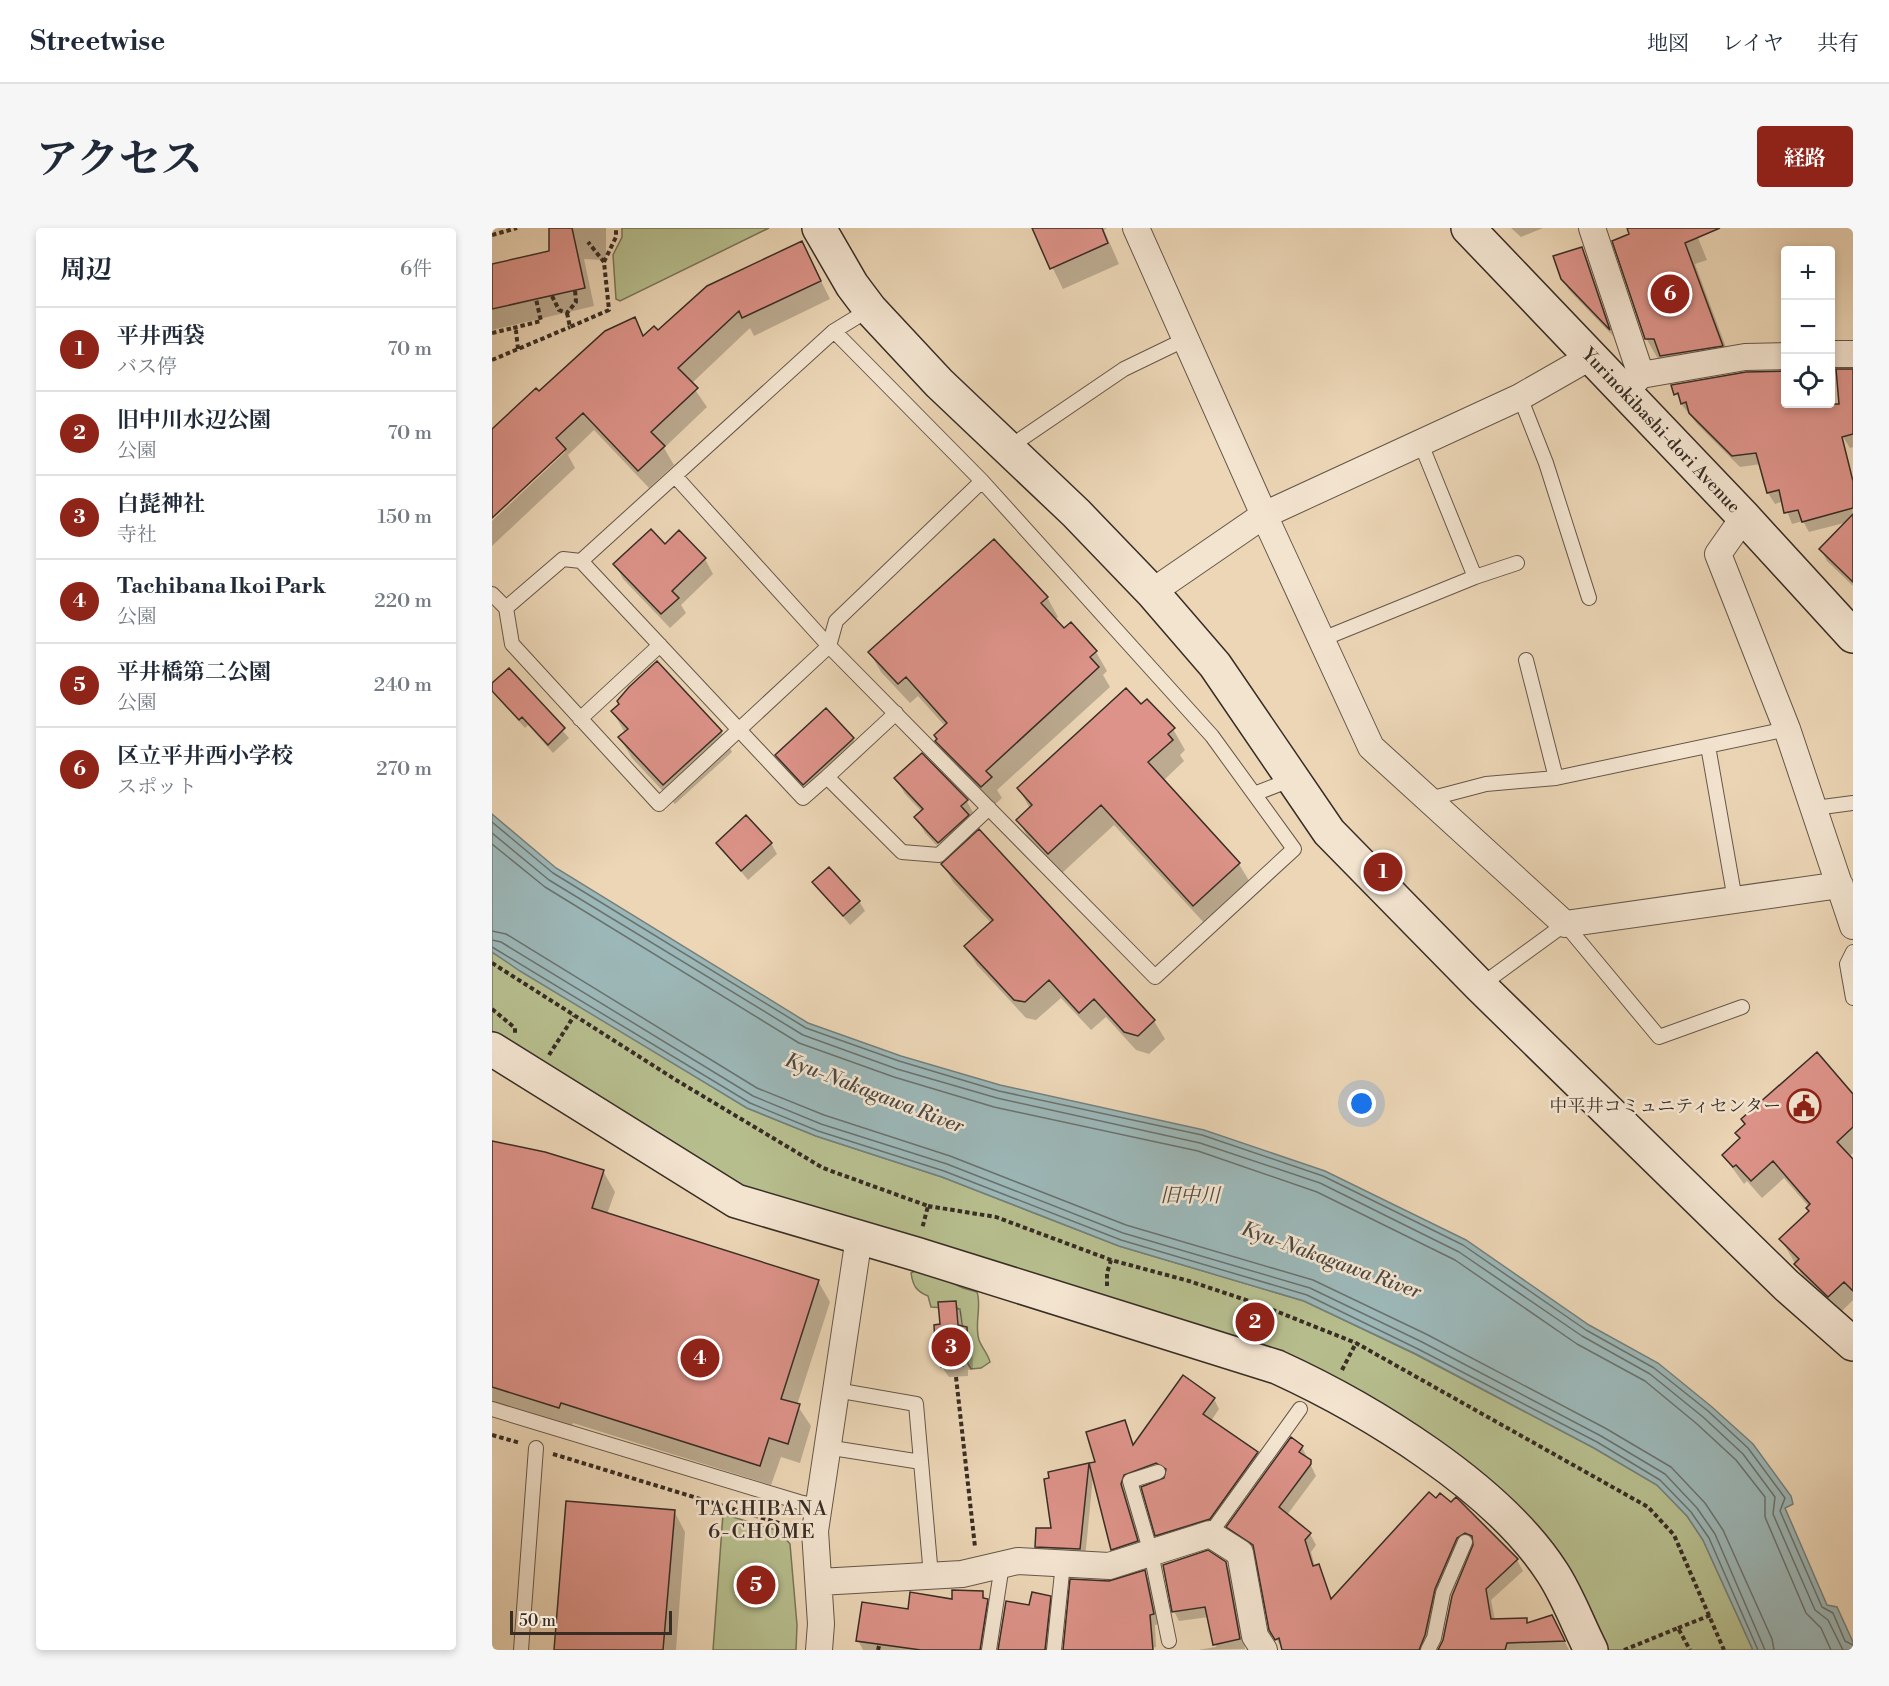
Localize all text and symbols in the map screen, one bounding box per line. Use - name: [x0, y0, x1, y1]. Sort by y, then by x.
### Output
- text: Streetwise: [30, 24, 165, 59]
- text: 地図: [1647, 31, 1689, 57]
- text: レイヤ: [1722, 31, 1784, 57]
- text: 共有: [1817, 31, 1859, 57]
- button: 経路: [1757, 126, 1853, 187]
- text: アクセス: [36, 134, 203, 187]
- map controls: [1781, 246, 1835, 408]
- button: +: [1781, 246, 1835, 300]
- text: 周辺: [60, 254, 112, 286]
- text: 6件: [400, 257, 432, 282]
- pin: 6: [1650, 272, 1690, 316]
- button: −: [1781, 300, 1835, 354]
- text: 平井西袋: [117, 323, 205, 350]
- text: 1: [75, 337, 84, 362]
- text: 70 m: [388, 337, 432, 362]
- street label: Yurinokibashi-dori Avenue: [1576, 342, 1746, 518]
- button: locate: [1781, 354, 1835, 408]
- text: バス停: [117, 355, 177, 380]
- text: 旧中川水辺公園: [117, 407, 271, 434]
- text: 2: [73, 421, 86, 446]
- text: 70 m: [388, 421, 432, 446]
- text: 公園: [117, 439, 157, 464]
- text: 白髭神社: [117, 491, 205, 518]
- text: 3: [73, 505, 86, 530]
- text: 150 m: [377, 505, 432, 530]
- text: 寺社: [117, 523, 157, 548]
- text: Tachibana Ikoi Park: [117, 573, 326, 600]
- text: 4: [73, 589, 86, 614]
- text: 220 m: [374, 589, 432, 614]
- text: 公園: [117, 605, 157, 630]
- text: 平井橋第二公園: [117, 659, 271, 686]
- text: 5: [73, 673, 86, 698]
- text: 240 m: [374, 673, 432, 698]
- text: 公園: [117, 691, 157, 716]
- text: 区立平井西小学校: [117, 743, 293, 770]
- text: 6: [73, 757, 86, 782]
- text: 270 m: [376, 757, 432, 782]
- text: スポット: [117, 775, 197, 800]
- pin: 1: [1364, 850, 1402, 894]
- water label: Kyu-Nakagawa River: [781, 1048, 968, 1140]
- public building icon: 中平井コミュニティセンター: [1786, 1088, 1822, 1124]
- your location: [1347, 1089, 1376, 1118]
- place label: 中平井コミュニティセンター: [1550, 1095, 1781, 1118]
- water label: 旧中川: [1160, 1184, 1222, 1209]
- water label: Kyu-Nakagawa River: [1237, 1217, 1425, 1305]
- pin: 2: [1236, 1300, 1275, 1344]
- pin: 3: [932, 1324, 970, 1370]
- pin: 4: [680, 1336, 720, 1380]
- district label: TACHIBANA 6-CHOME: [695, 1497, 829, 1545]
- pin: 5: [736, 1562, 776, 1608]
- scale bar: [510, 1608, 672, 1636]
- text: 50 m: [519, 1611, 556, 1631]

